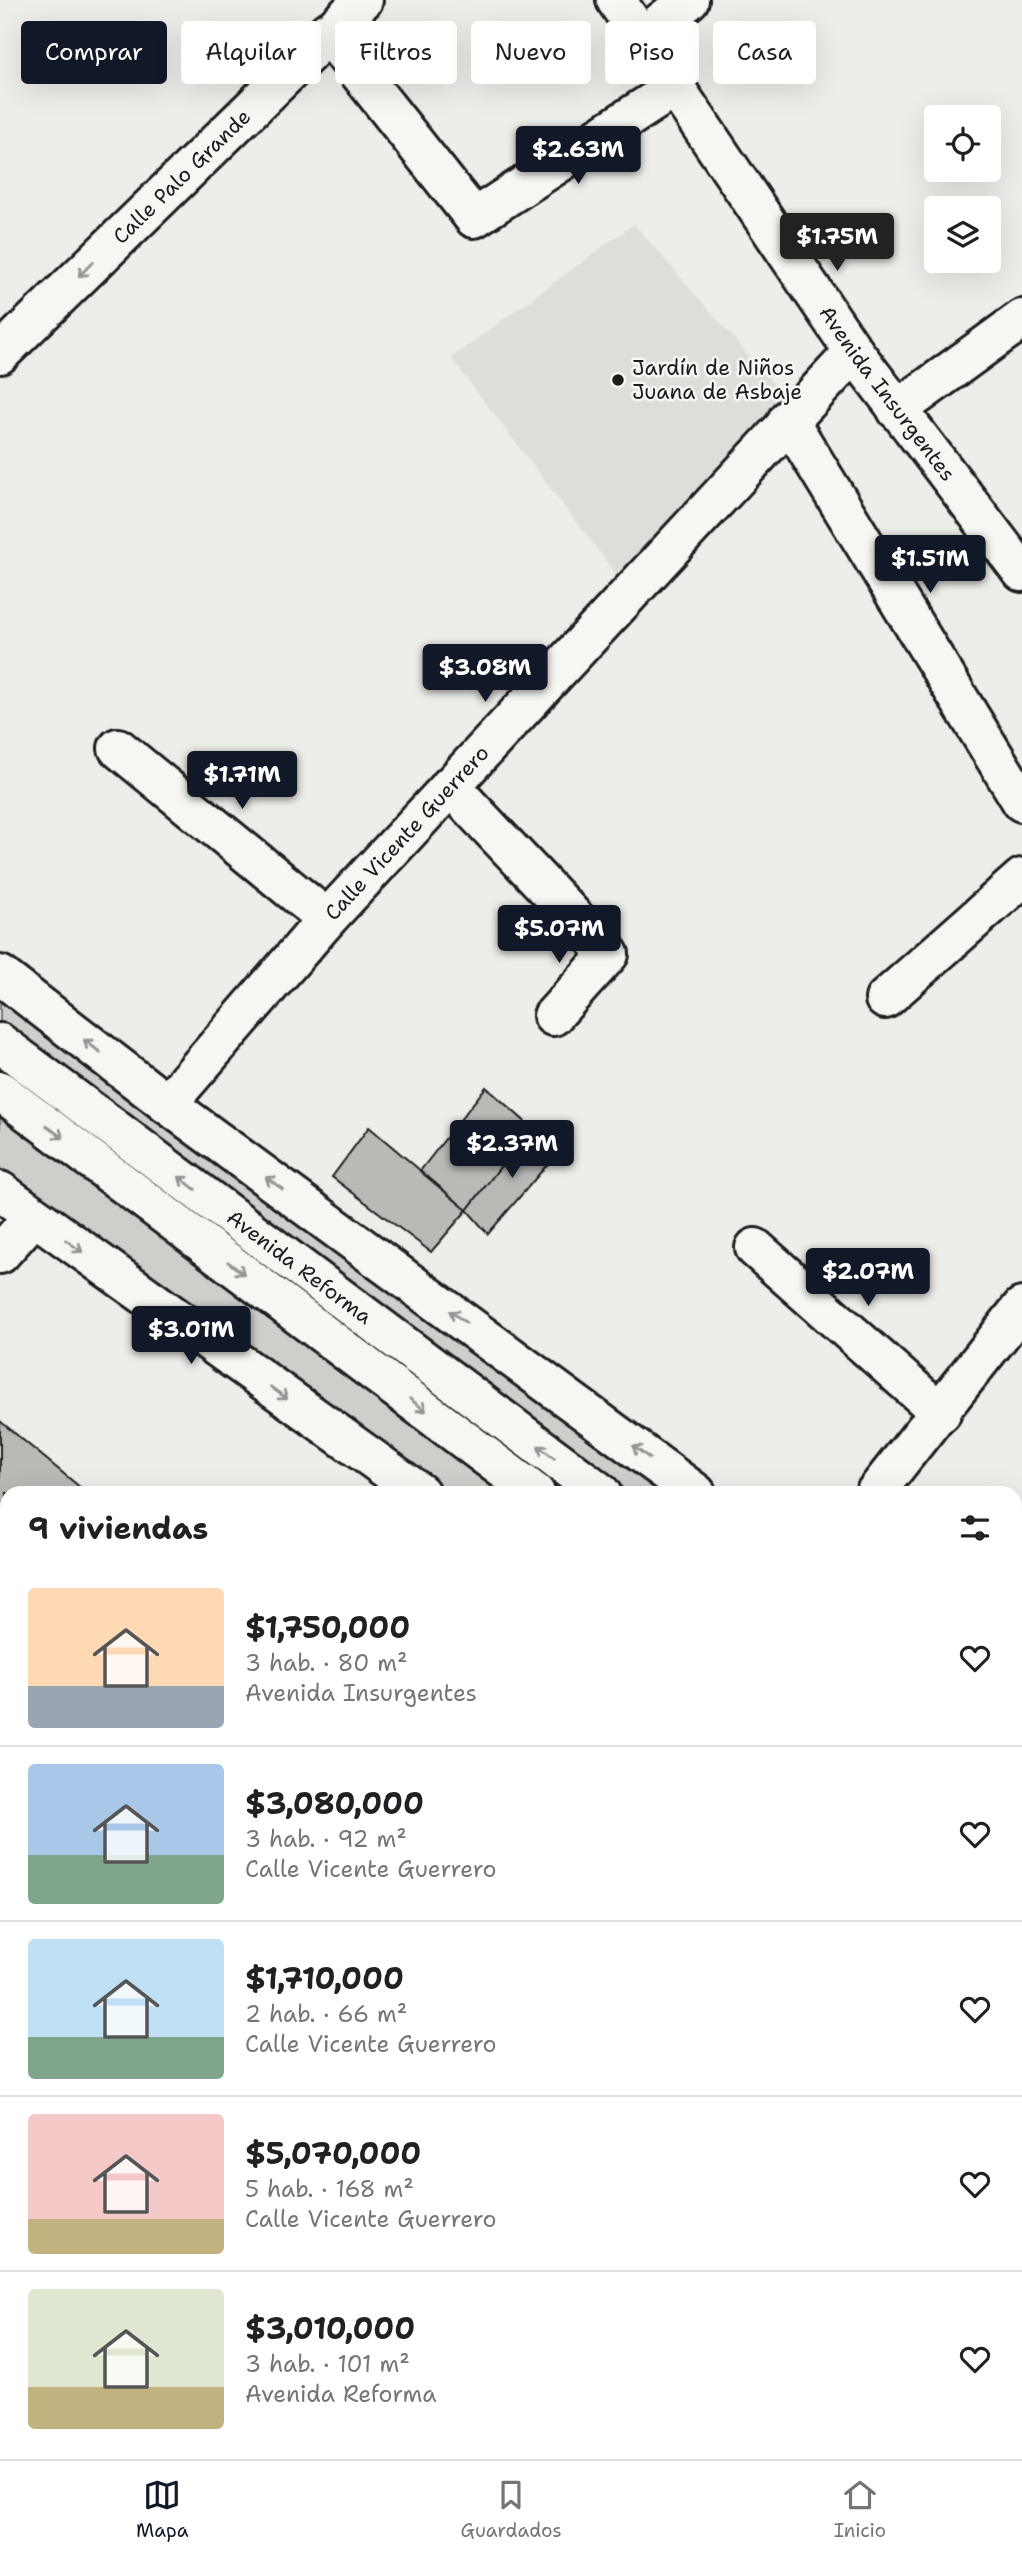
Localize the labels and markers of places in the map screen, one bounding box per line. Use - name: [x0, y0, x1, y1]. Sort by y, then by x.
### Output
- pin: $2.63M: [521, 127, 635, 186]
- pin: $1.75M: [780, 214, 894, 273]
- place label: Jardín de Niños Juana de Asbaje: [632, 354, 802, 406]
- marker: Jardín de Niños Juana de Asbaje: [610, 372, 626, 388]
- pin: $1.51M: [873, 536, 987, 595]
- pin: $3.08M: [428, 644, 542, 704]
- pin: $1.71M: [185, 752, 299, 811]
- pin: $5.07M: [502, 906, 616, 965]
- pin: $2.37M: [455, 1120, 569, 1180]
- pin: $2.07M: [811, 1248, 925, 1308]
- pin: $3.01M: [134, 1306, 248, 1366]

